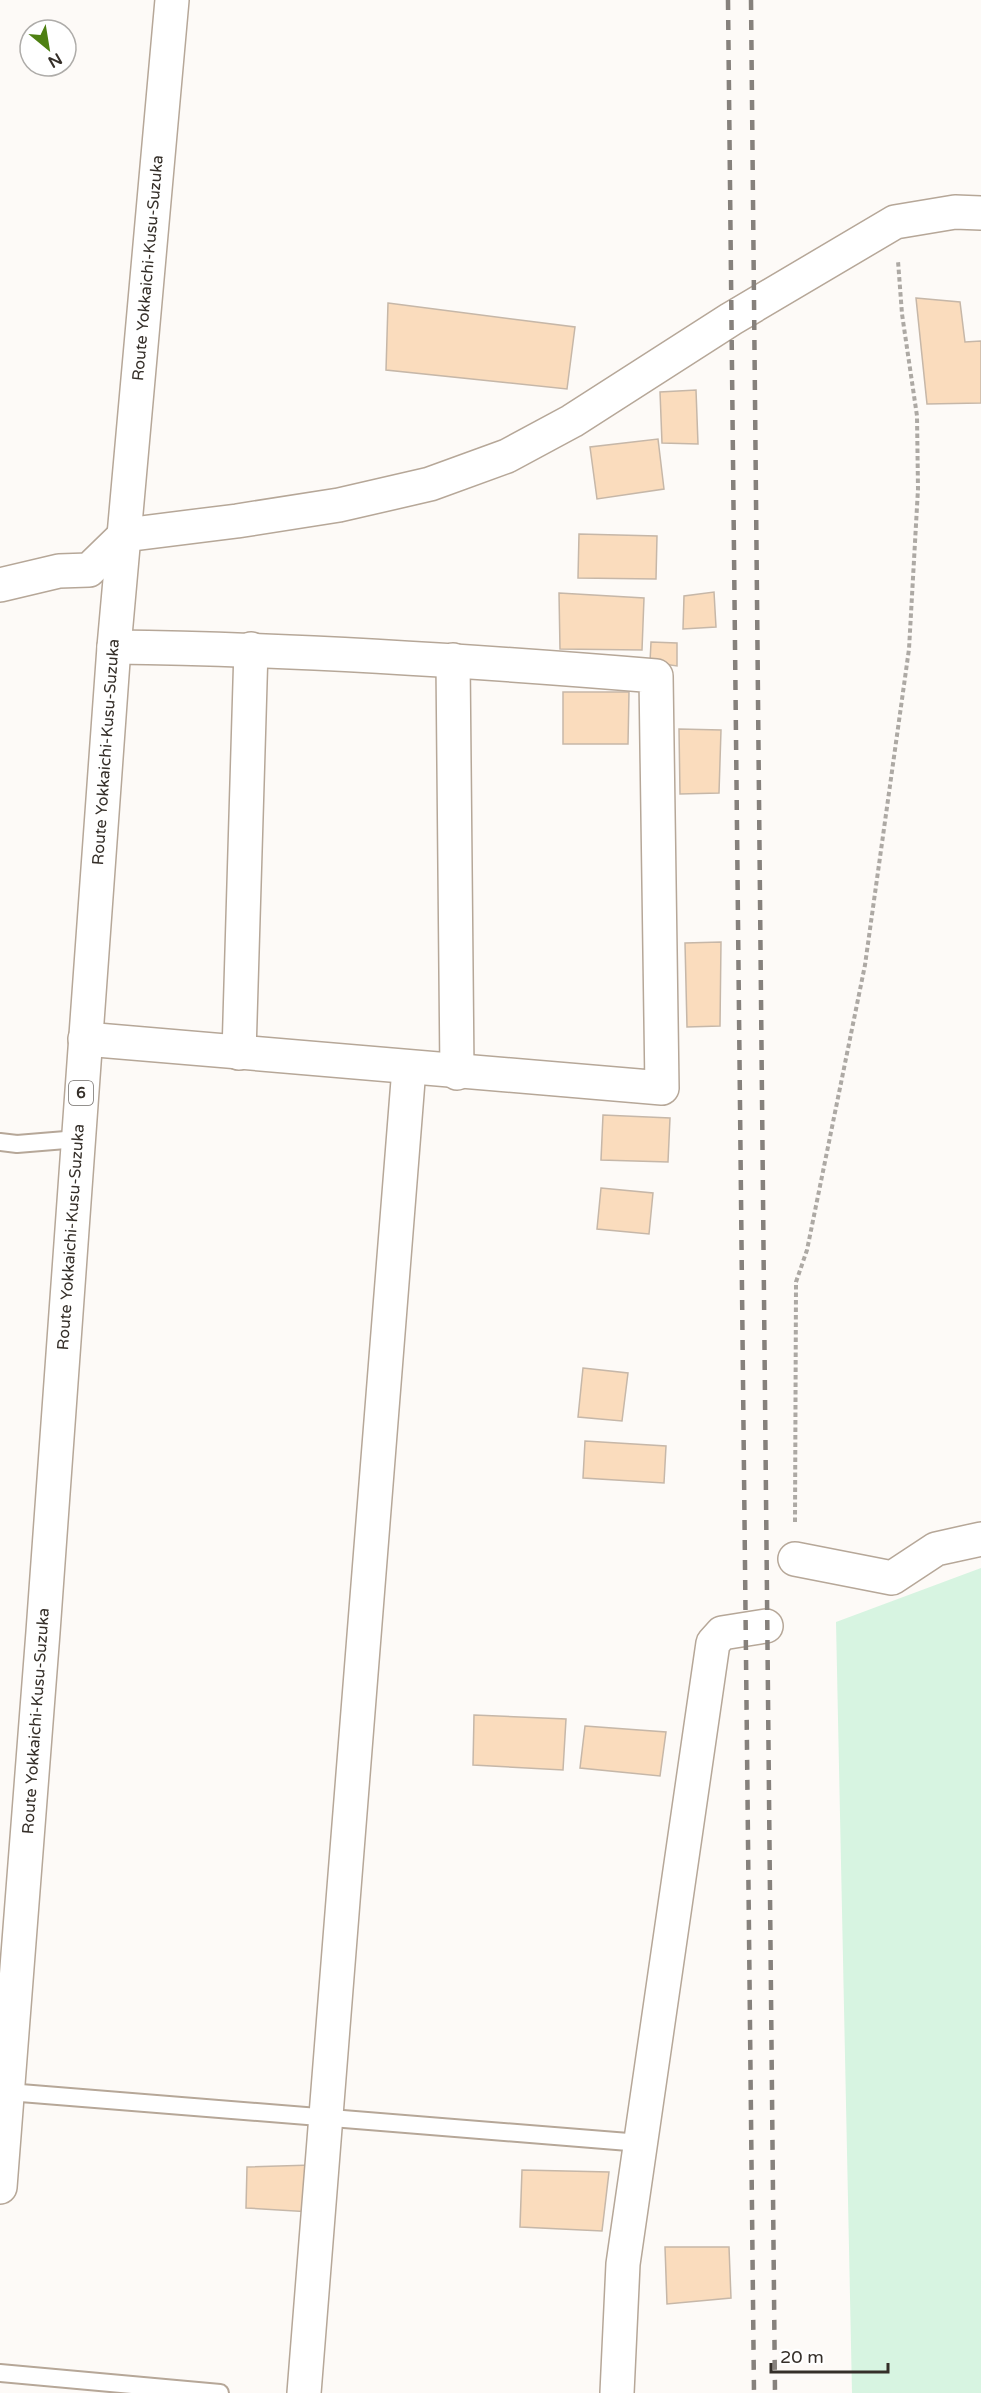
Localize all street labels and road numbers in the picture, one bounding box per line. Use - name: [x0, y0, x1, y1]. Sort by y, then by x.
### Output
- street label: Route Yokkaichi-Kusu-Suzuka: [128, 154, 168, 382]
- street label: Route Yokkaichi-Kusu-Suzuka: [88, 638, 124, 866]
- road number: 6: [69, 1081, 93, 1105]
- street label: Route Yokkaichi-Kusu-Suzuka: [53, 1123, 89, 1351]
- street label: Route Yokkaichi-Kusu-Suzuka: [18, 1607, 54, 1835]

